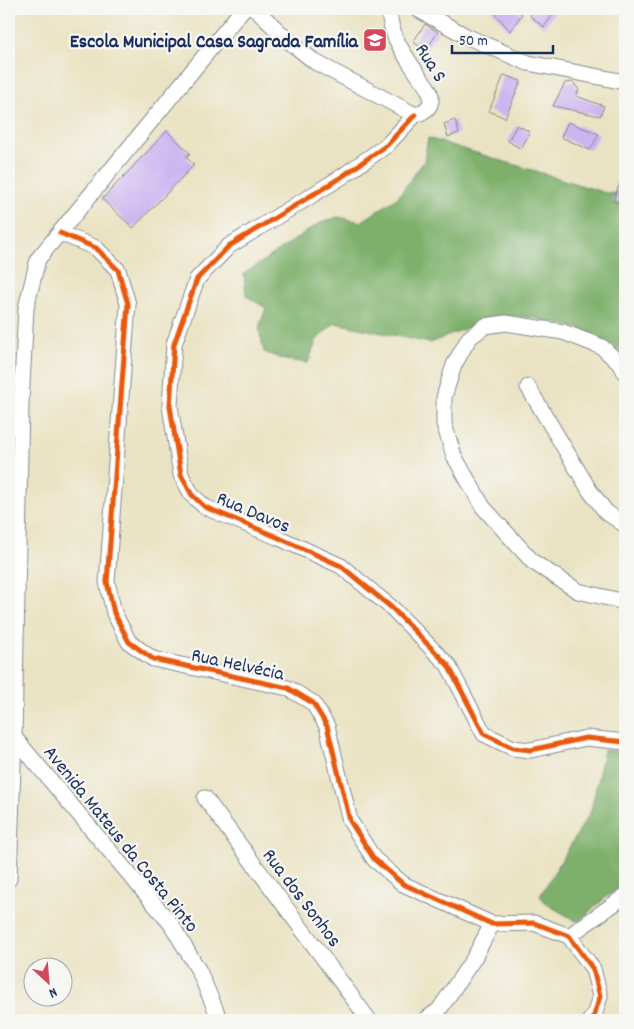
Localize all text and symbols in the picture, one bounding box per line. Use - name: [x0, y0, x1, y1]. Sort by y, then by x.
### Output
- scale bar: [452, 22, 553, 54]
- school or university icon: Escola Municipal Casa Sagrada Família: [362, 27, 388, 53]
- place label: Escola Municipal Casa Sagrada Família: [70, 29, 359, 57]
- text: 50 m: [459, 31, 488, 53]
- street label: Rua S: [407, 39, 452, 88]
- street label: Rua Davos: [212, 486, 294, 542]
- street label: Rua Helvécia: [188, 642, 287, 690]
- street label: Avenida Mateus da Costa Pinto: [35, 740, 204, 939]
- street label: Rua dos Sonhos: [254, 844, 347, 954]
- north arrow: [22, 956, 72, 1006]
- text: N: [45, 981, 60, 1002]

